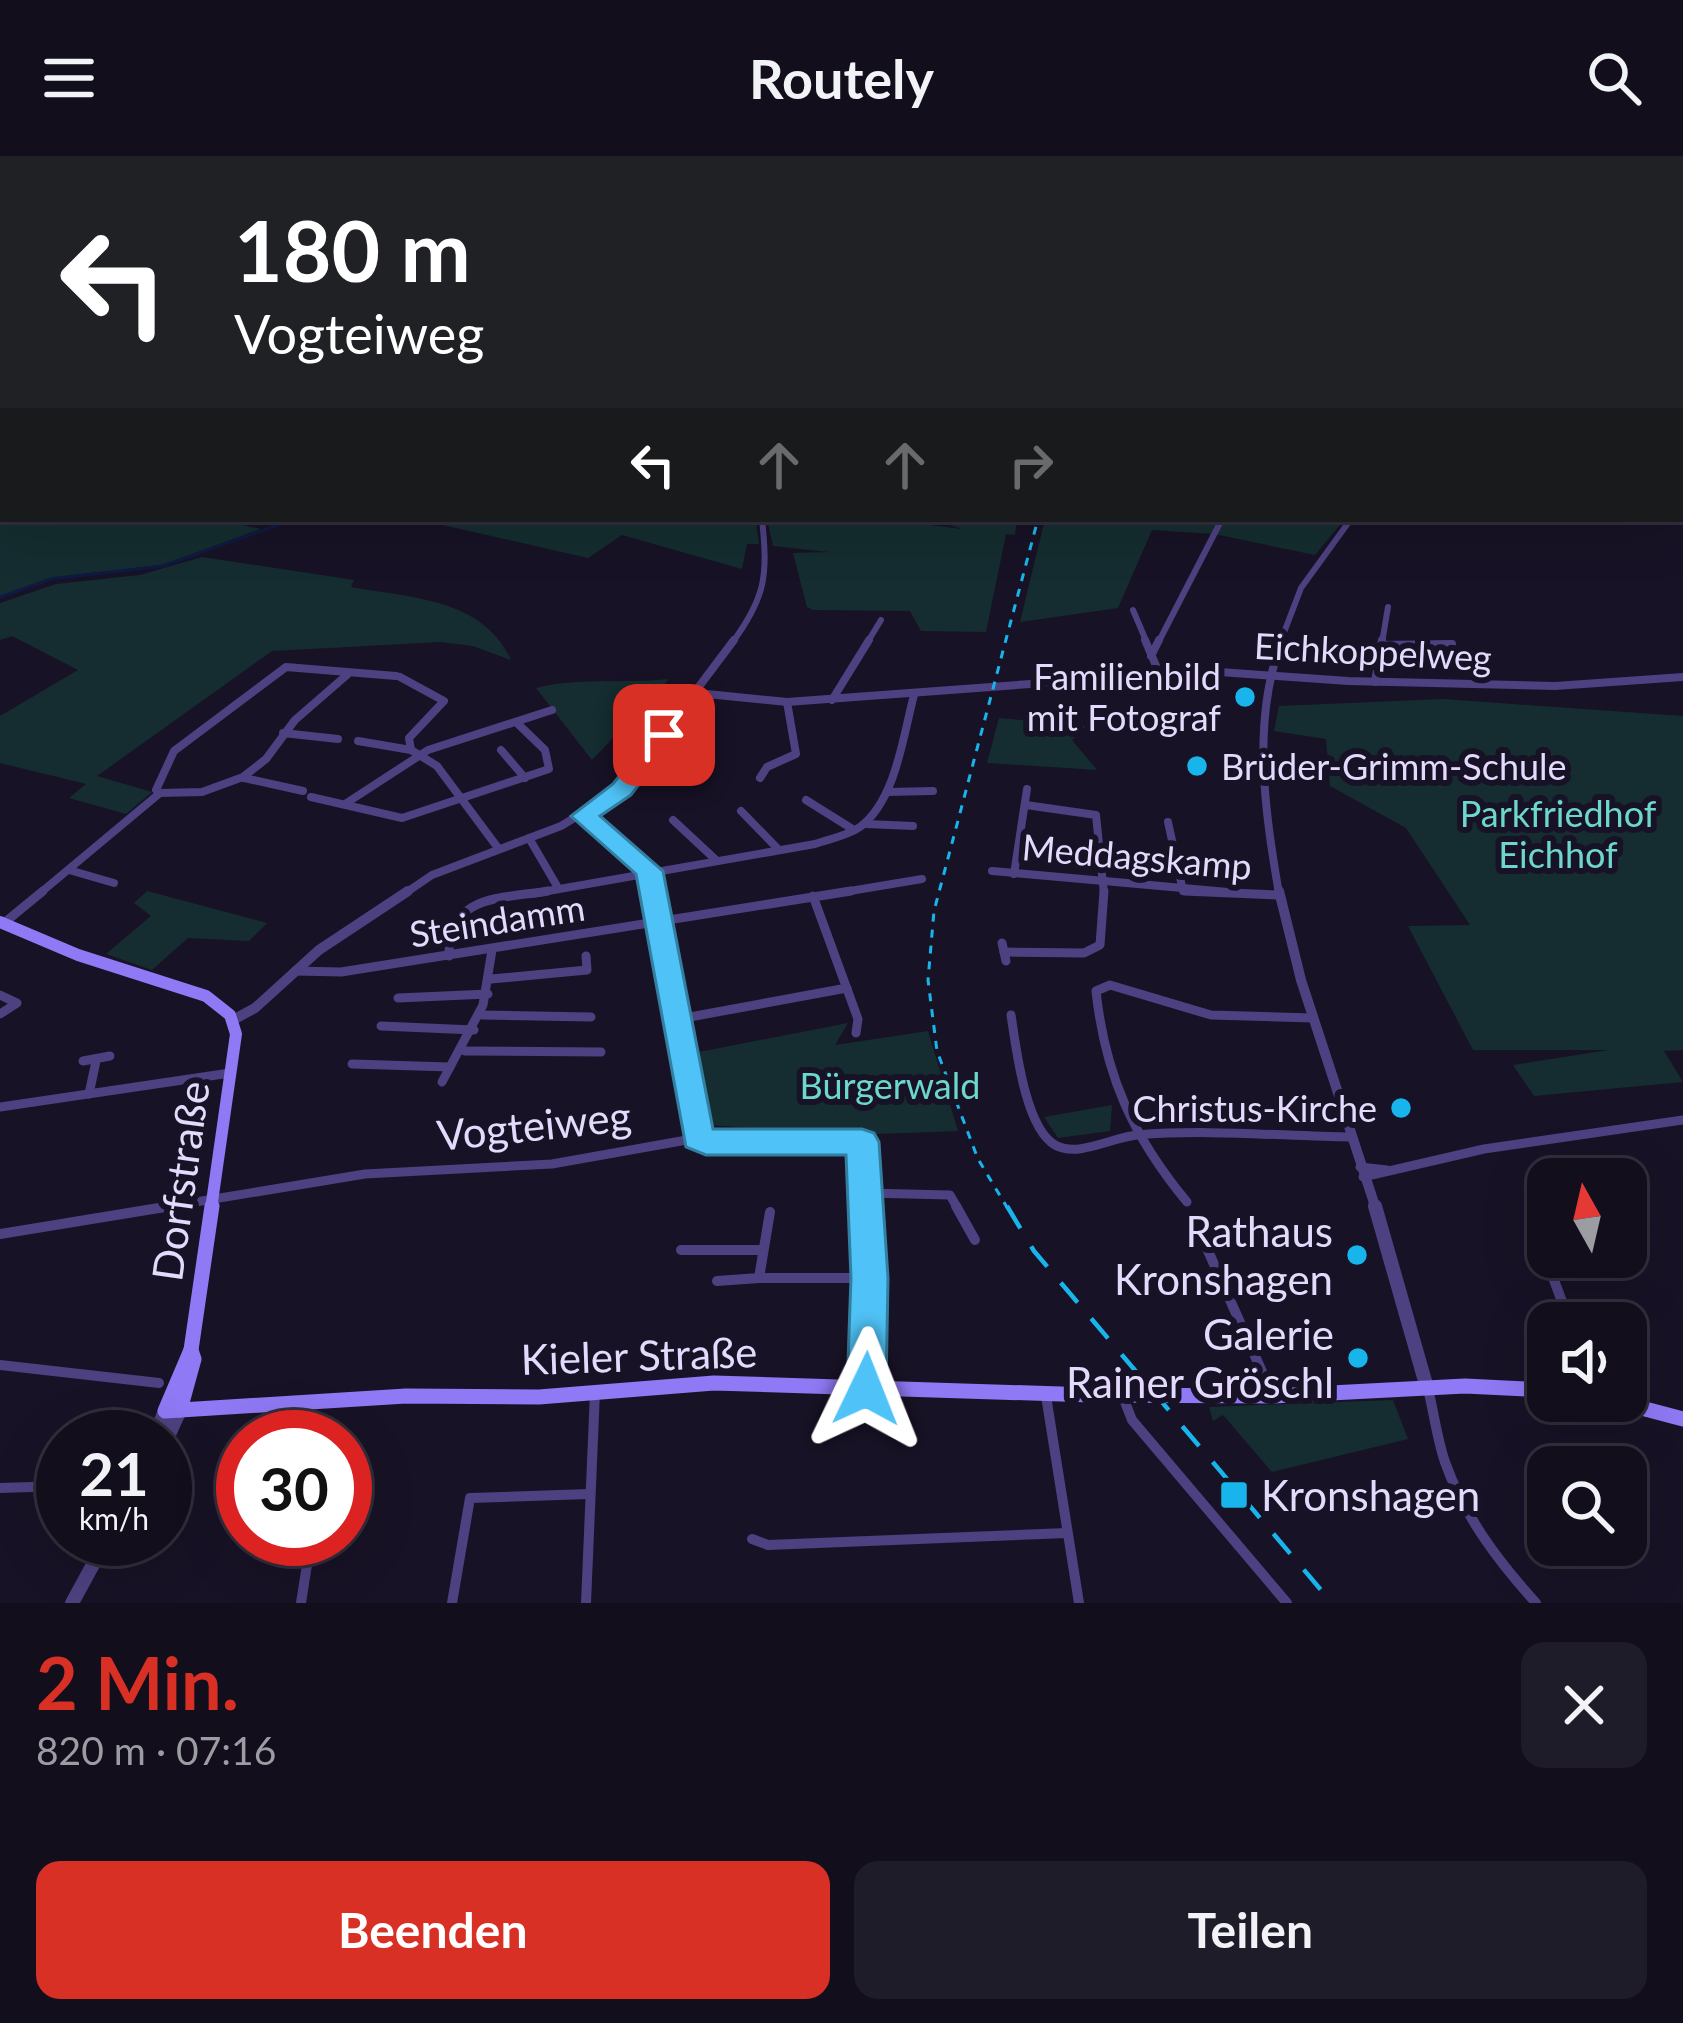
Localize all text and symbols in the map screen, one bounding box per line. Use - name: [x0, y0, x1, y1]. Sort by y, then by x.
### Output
- icon: menu: [36, 45, 102, 111]
- icon: search: [1581, 45, 1647, 111]
- text: Routely: [749, 46, 934, 111]
- text: 180 m: [234, 199, 471, 300]
- icon: left: [36, 204, 192, 360]
- text: Vogteiweg: [234, 301, 484, 366]
- icon: left: [620, 432, 686, 498]
- icon: ahead: [746, 432, 812, 498]
- icon: ahead: [872, 432, 938, 498]
- icon: right: [998, 432, 1064, 498]
- street label: Eichkoppelweg: [1253, 623, 1493, 679]
- place label: Familienbild mit Fotograf: [1027, 654, 1221, 739]
- pin: [613, 684, 715, 786]
- marker: Familienbild mit Fotograf: [1232, 684, 1258, 710]
- icon: arrive: [631, 702, 697, 768]
- place label: Brüder-Grimm-Schule: [1221, 744, 1567, 788]
- marker: Brüder-Grimm-Schule: [1184, 753, 1210, 779]
- park label: Parkfriedhof Eichhof: [1460, 791, 1657, 876]
- street label: Meddagskamp: [1020, 824, 1254, 888]
- street label: Steindamm: [406, 884, 588, 956]
- park label: Bürgerwald: [800, 1063, 980, 1107]
- street label: Dorfstraße: [141, 1078, 219, 1284]
- place label: Christus-Kirche: [1132, 1086, 1377, 1130]
- street label: Vogteiweg: [435, 1090, 633, 1160]
- marker: Christus-Kirche: [1388, 1095, 1414, 1121]
- north arrow: [1527, 1158, 1647, 1278]
- map controls: [1527, 1158, 1647, 1566]
- place label: Rathaus Kronshagen: [1114, 1206, 1333, 1304]
- marker: Rathaus Kronshagen: [1344, 1242, 1370, 1268]
- button: sound: [1527, 1302, 1647, 1422]
- place label: Galerie Rainer Gröschl: [1066, 1309, 1334, 1407]
- street label: Kieler Straße: [520, 1326, 758, 1384]
- position arrow: [803, 1326, 929, 1452]
- marker: Galerie Rainer Gröschl: [1345, 1345, 1371, 1371]
- speed limit sign: 30: [216, 1410, 372, 1566]
- text: 21: [79, 1437, 149, 1509]
- button: search: [1527, 1446, 1647, 1566]
- place label: Kronshagen: [1261, 1470, 1480, 1520]
- marker: Kronshagen: [1218, 1479, 1250, 1511]
- text: km/h: [79, 1500, 149, 1536]
- text: 2 Min.: [36, 1639, 239, 1725]
- button: close: [1521, 1642, 1647, 1768]
- text: 820 m · 07:16: [36, 1727, 276, 1773]
- button: Beenden: [36, 1861, 830, 1999]
- button: Teilen: [854, 1861, 1647, 1999]

